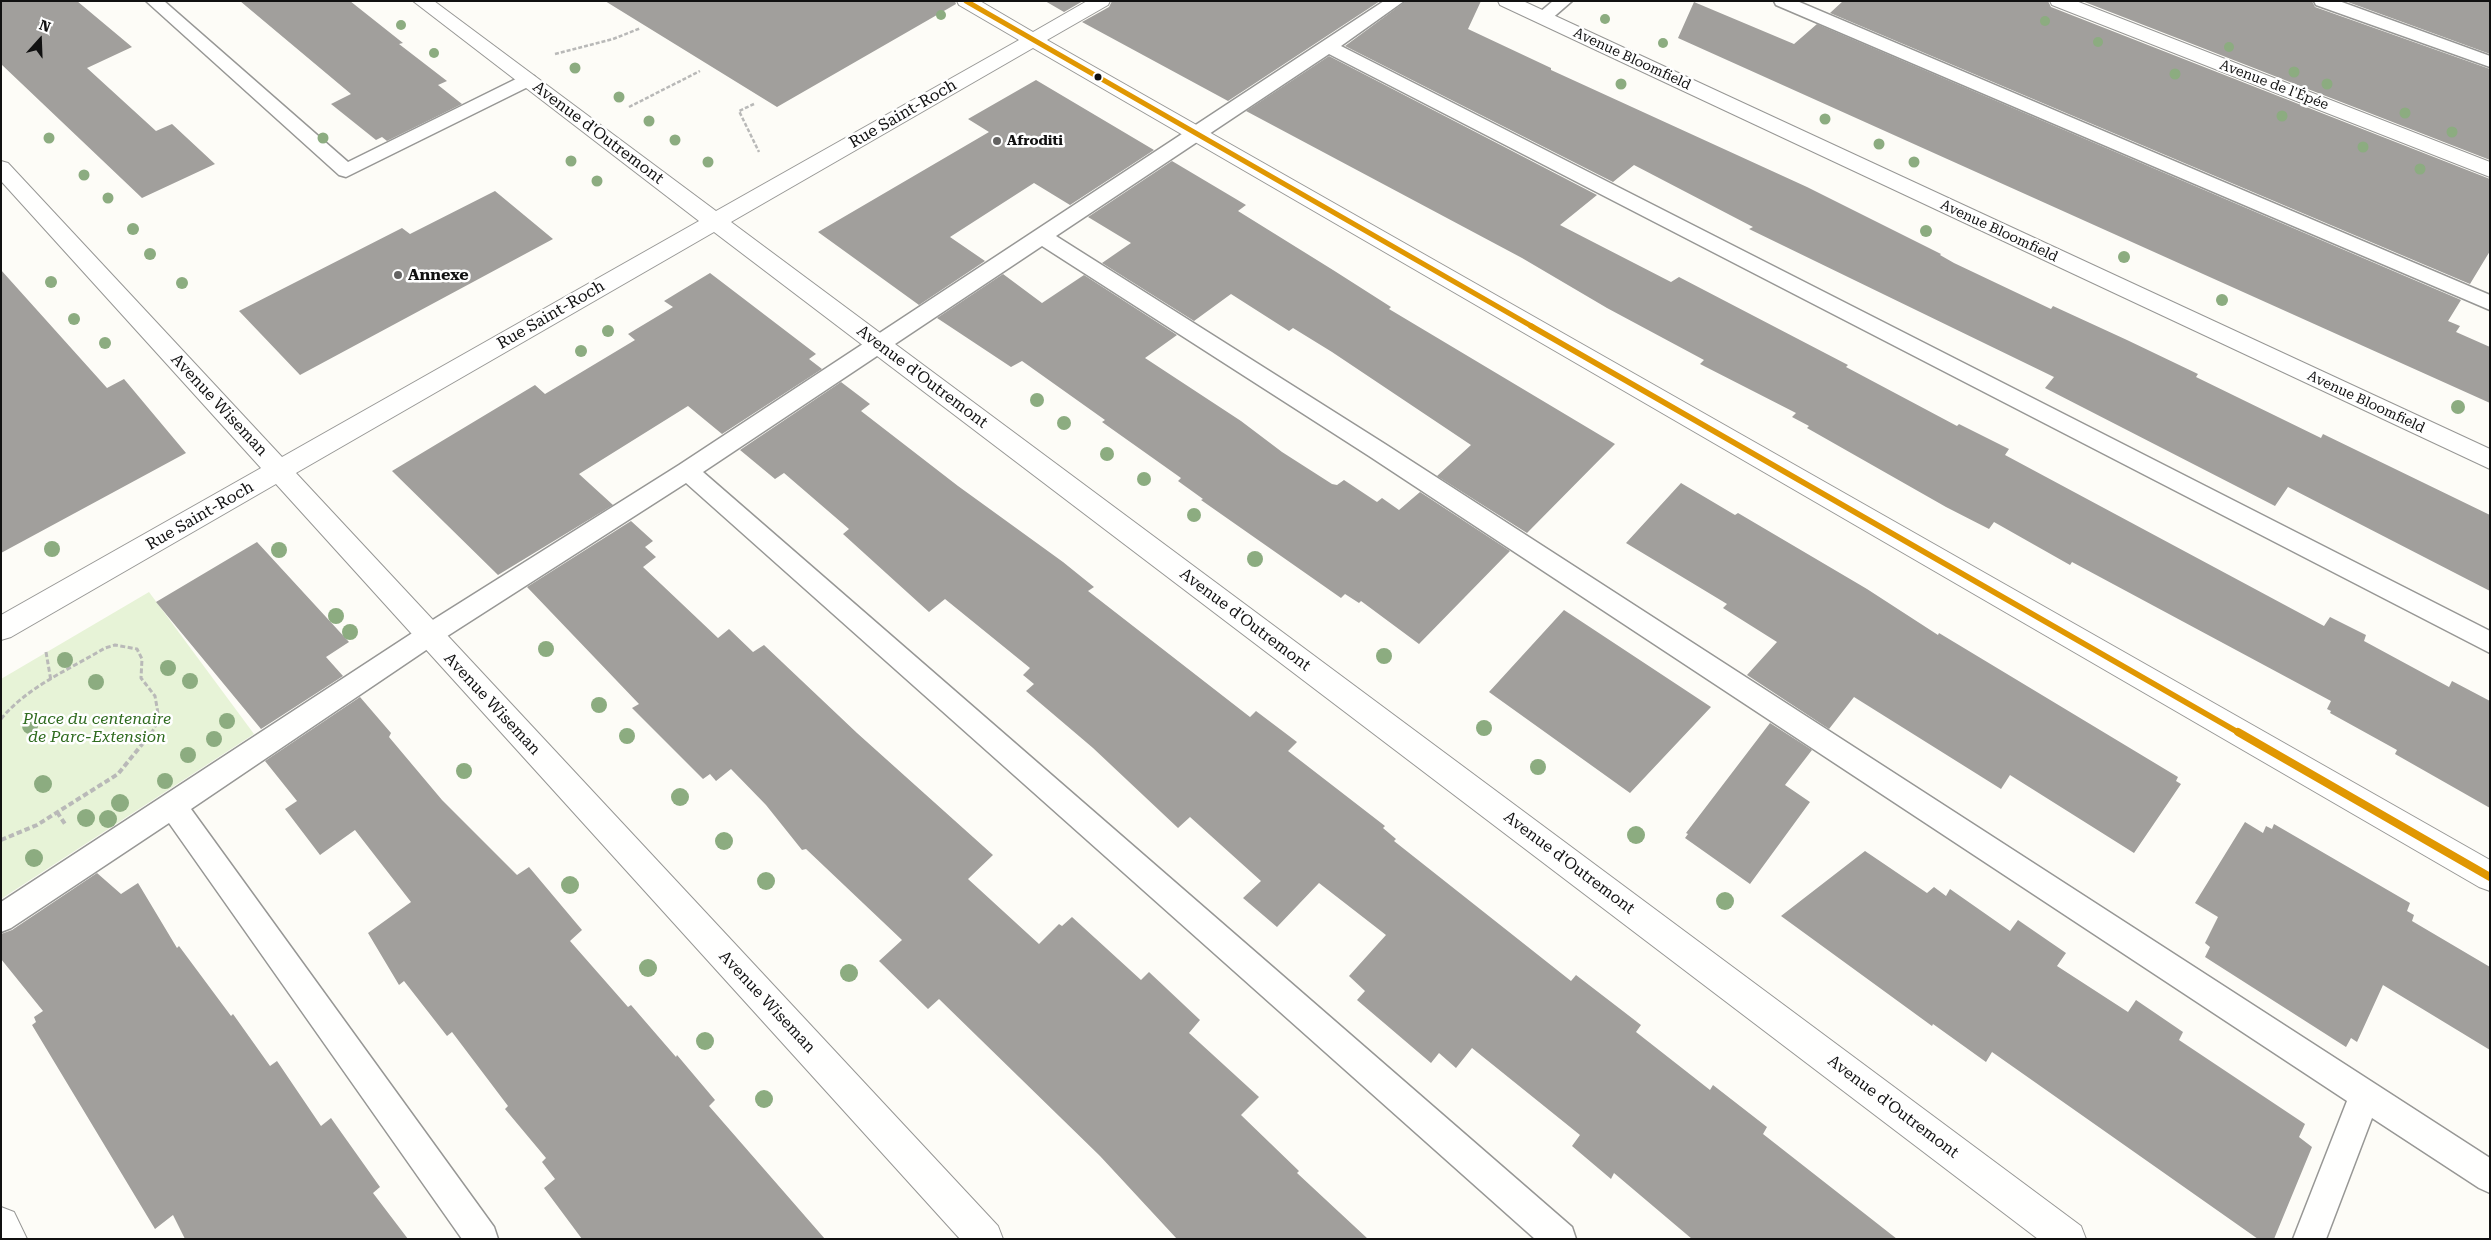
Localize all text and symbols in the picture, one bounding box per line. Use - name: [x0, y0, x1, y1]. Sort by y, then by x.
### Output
- north arrow: [15, 15, 65, 65]
- text: N: [37, 17, 53, 35]
- street label: Avenue Bloomfield: [1571, 24, 1693, 94]
- street label: Avenue de l'Épée: [2217, 57, 2331, 113]
- unlabelled marker: [1093, 72, 1103, 82]
- street label: Rue Saint-Roch: [846, 75, 960, 153]
- street label: Avenue d'Outremont: [529, 77, 667, 189]
- place label: Afroditi: [1007, 133, 1063, 149]
- marker: Afroditi: [991, 135, 1003, 147]
- street label: Avenue Bloomfield: [1938, 196, 2060, 266]
- place label: Annexe: [408, 265, 469, 285]
- marker: Annexe: [392, 269, 404, 281]
- street label: Rue Saint-Roch: [494, 276, 608, 354]
- street label: Avenue d'Outremont: [853, 321, 991, 433]
- street label: Avenue Wiseman: [167, 350, 271, 460]
- street label: Avenue Bloomfield: [2305, 367, 2427, 437]
- street label: Rue Saint-Roch: [143, 477, 257, 555]
- street label: Avenue d'Outremont: [1176, 564, 1314, 676]
- street label: Avenue Wiseman: [440, 649, 544, 759]
- park label: Place du centenaire de Parc-Extension: [23, 709, 171, 747]
- street label: Avenue d'Outremont: [1500, 807, 1638, 919]
- street label: Avenue Wiseman: [715, 947, 819, 1057]
- street label: Avenue d'Outremont: [1824, 1051, 1962, 1163]

